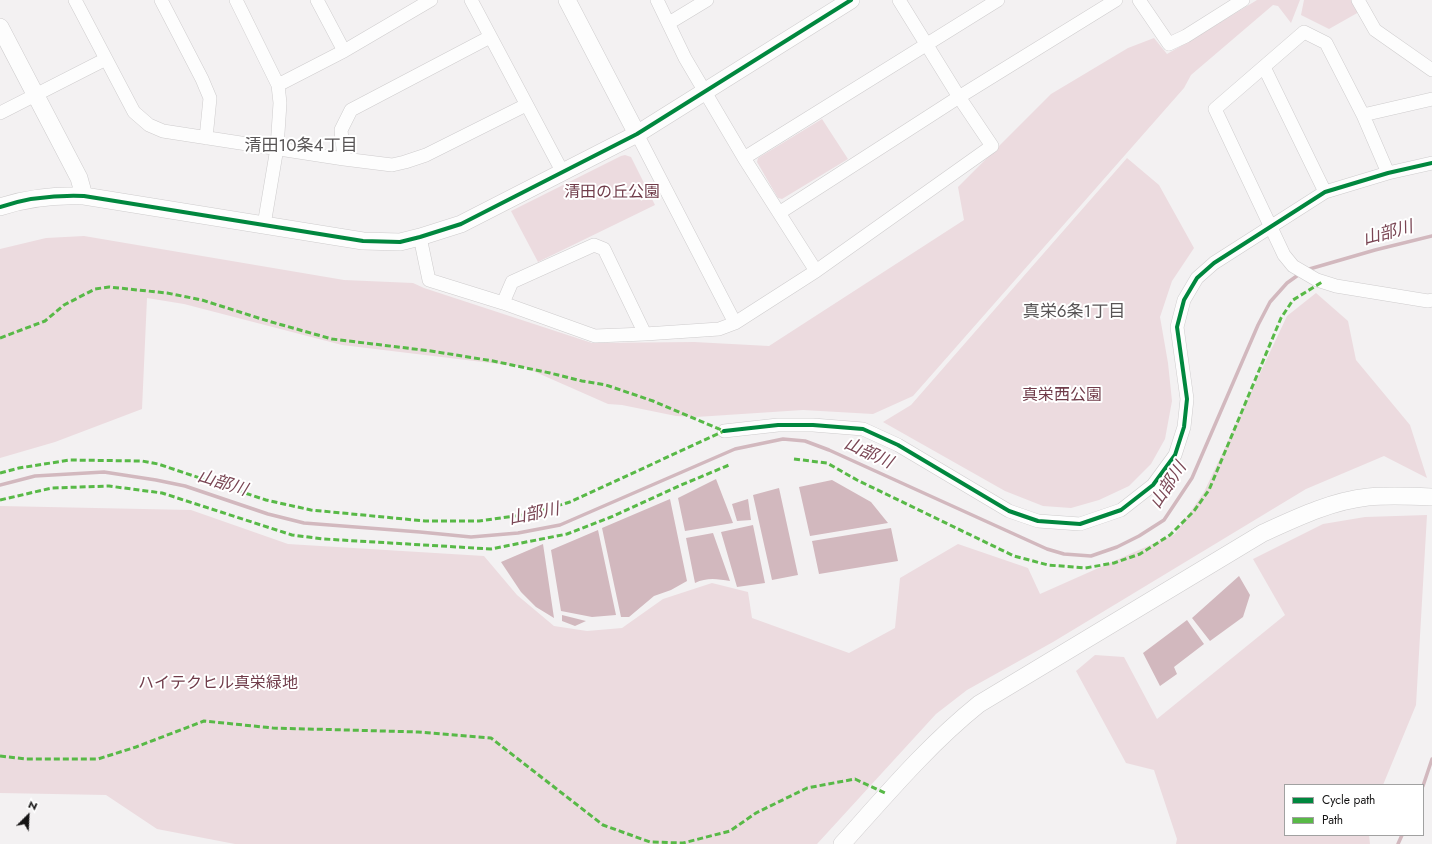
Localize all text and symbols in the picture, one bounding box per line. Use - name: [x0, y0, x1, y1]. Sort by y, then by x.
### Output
- district label: 清田10条4丁目: [245, 137, 357, 157]
- park label: 清田の丘公園: [564, 183, 660, 203]
- water label: 山部川: [1361, 218, 1415, 250]
- district label: 真栄6条1丁目: [1023, 303, 1125, 323]
- park label: 真栄西公園: [1022, 386, 1102, 406]
- water label: 山部川: [841, 434, 895, 474]
- water label: 山部川: [1147, 459, 1191, 513]
- water label: 山部川: [195, 467, 249, 501]
- water label: 山部川: [507, 500, 561, 530]
- park label: ハイテクヒル真栄緑地: [138, 674, 298, 694]
- legend: [1284, 784, 1424, 836]
- text: Cycle path: [1322, 791, 1375, 809]
- north arrow: [8, 796, 48, 836]
- text: N: [26, 796, 40, 814]
- text: Path: [1322, 811, 1343, 829]

